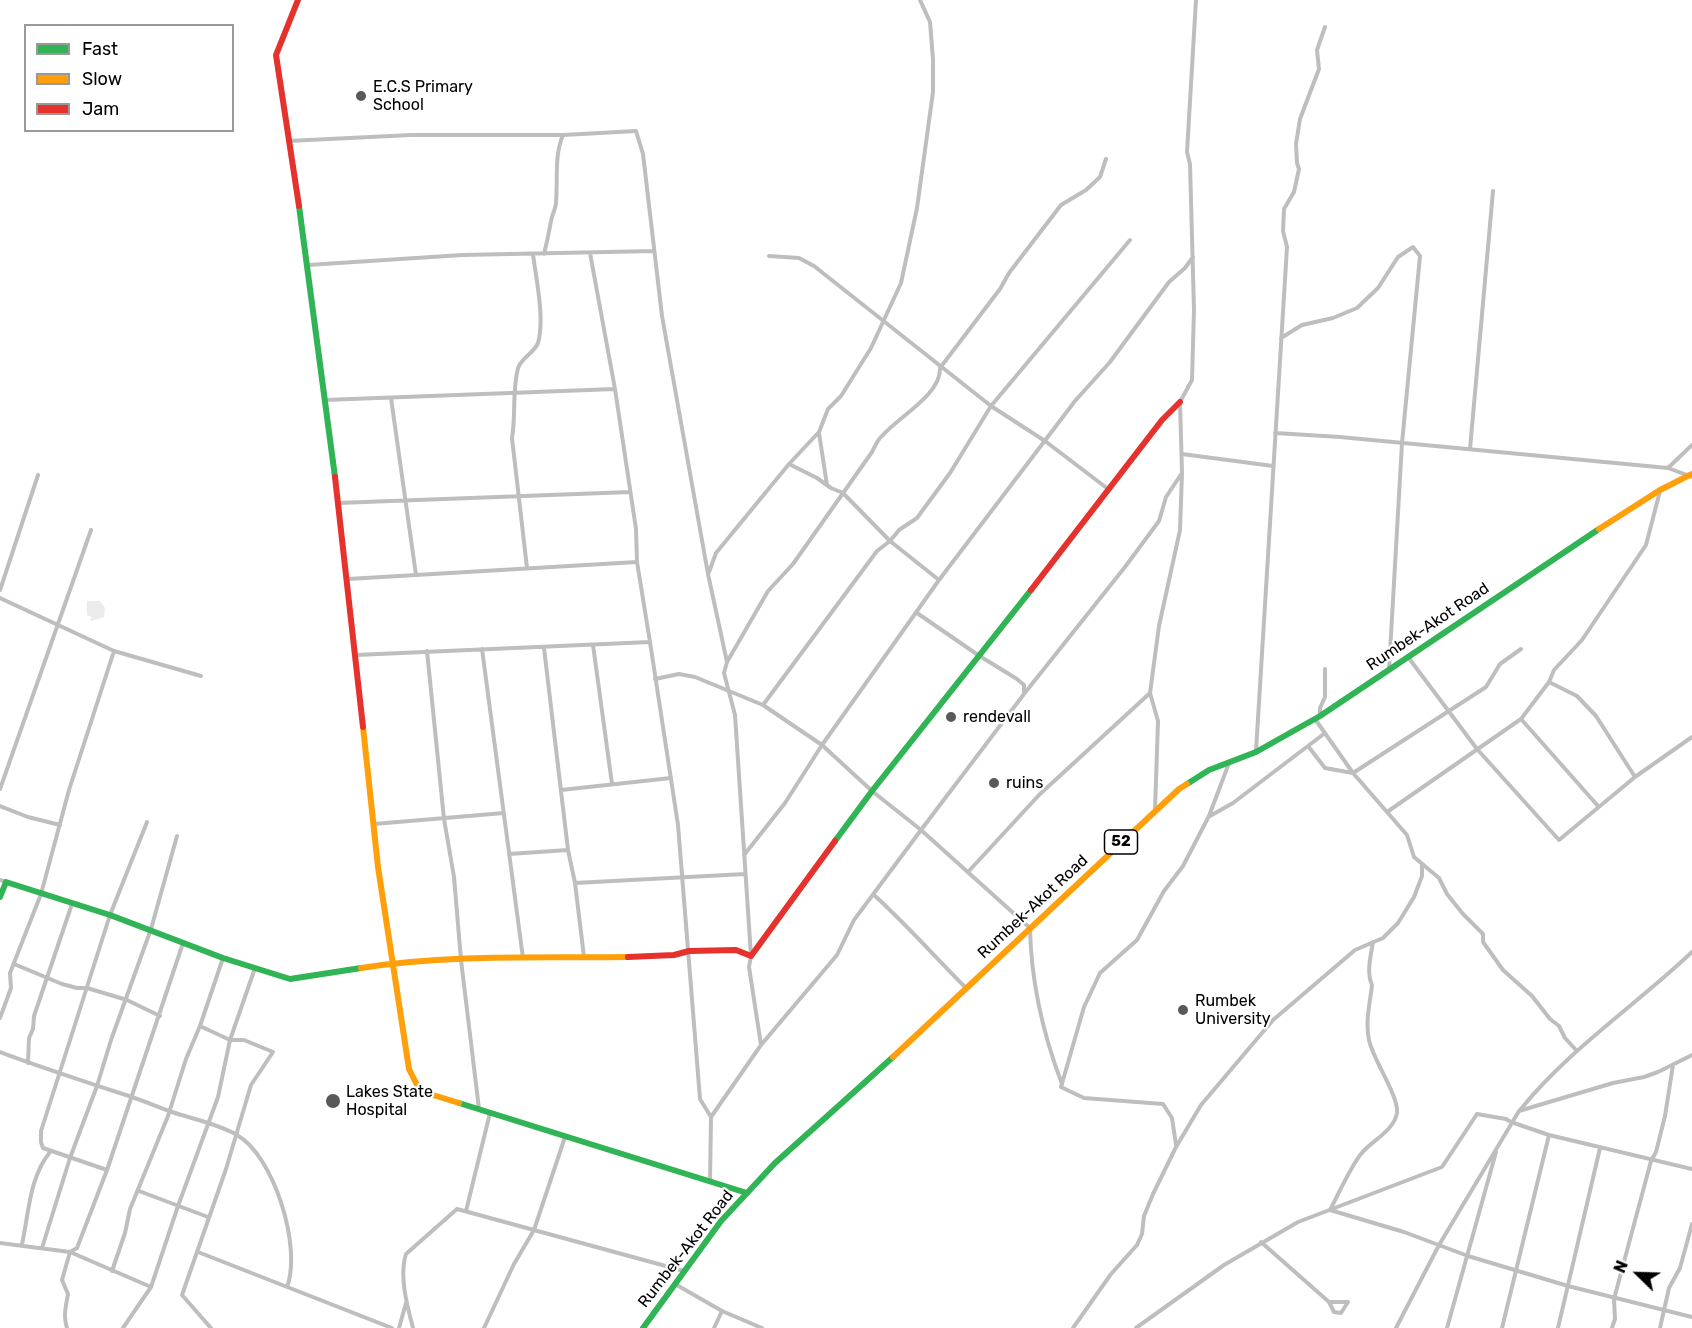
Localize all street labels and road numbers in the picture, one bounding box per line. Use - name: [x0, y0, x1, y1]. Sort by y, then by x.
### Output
- street label: Rumbek-Akot Road: [1363, 579, 1493, 675]
- road number: 52: [1104, 830, 1138, 854]
- street label: Rumbek-Akot Road: [974, 851, 1092, 963]
- street label: Rumbek-Akot Road: [634, 1187, 738, 1311]

